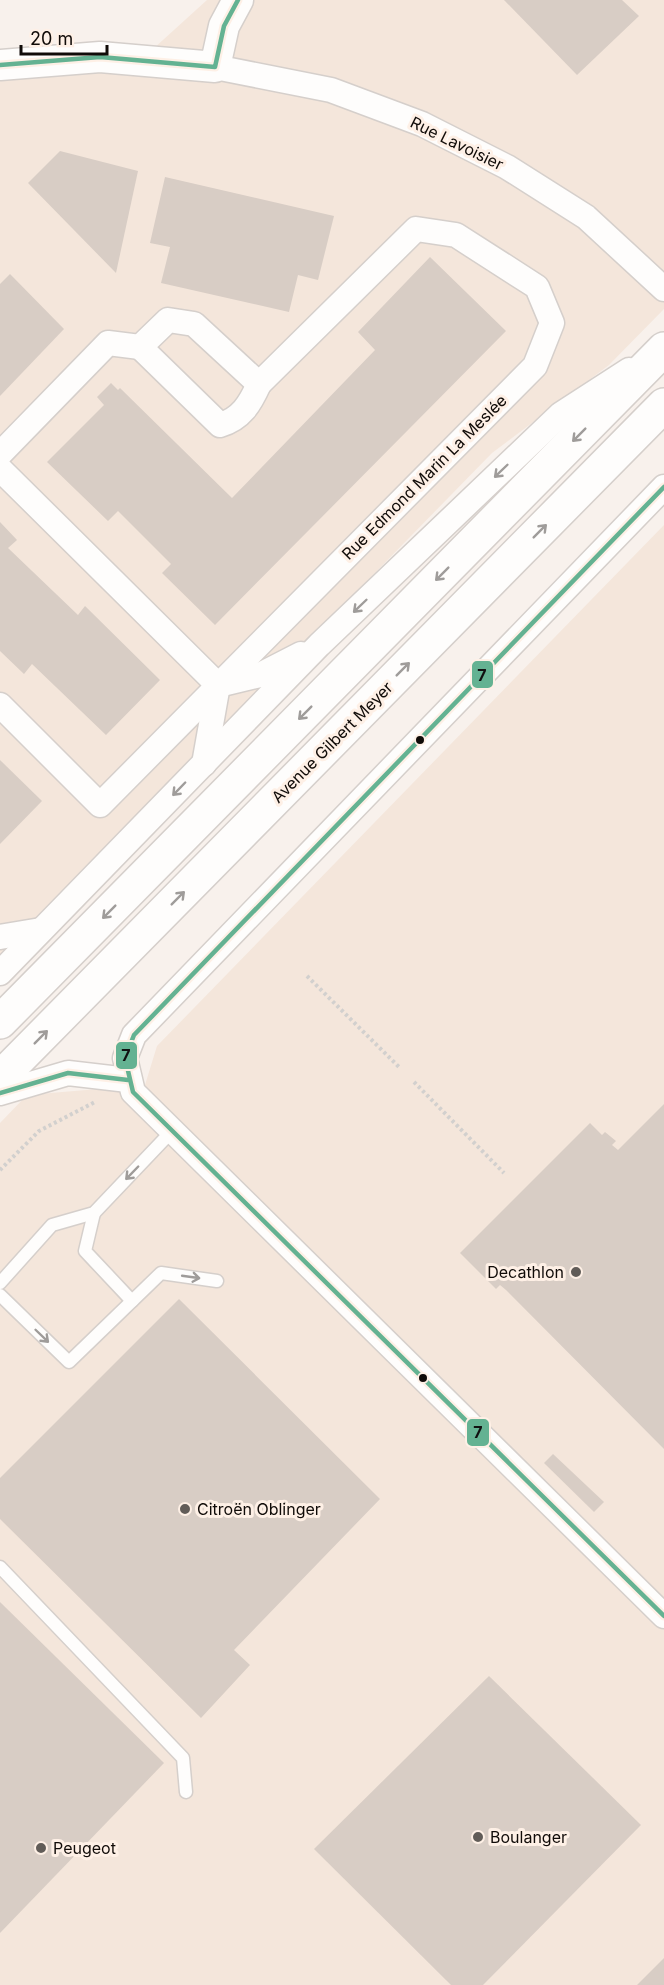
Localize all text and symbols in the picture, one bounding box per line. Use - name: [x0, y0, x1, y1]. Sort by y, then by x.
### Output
- scale bar: [21, 18, 106, 56]
- text: 20 m: [30, 28, 73, 49]
- street label: Rue Lavoisier: [407, 112, 507, 174]
- street label: Rue Edmond Marin La Meslée: [337, 390, 511, 564]
- one-way arrow: [571, 428, 586, 443]
- one-way arrow: [494, 464, 509, 479]
- one-way arrow: [533, 523, 548, 538]
- one-way arrow: [434, 567, 449, 582]
- one-way arrow: [353, 599, 368, 613]
- line badge: 7: [471, 660, 494, 689]
- one-way arrow: [396, 662, 411, 677]
- text: 7: [477, 665, 487, 685]
- street label: Avenue Gilbert Meyer: [267, 677, 397, 807]
- one-way arrow: [297, 706, 312, 721]
- unlabelled marker: [414, 734, 426, 746]
- one-way arrow: [171, 782, 186, 797]
- one-way arrow: [171, 890, 185, 905]
- one-way arrow: [101, 904, 116, 919]
- one-way arrow: [34, 1029, 48, 1044]
- line badge: 7: [115, 1041, 138, 1070]
- text: 7: [121, 1045, 131, 1065]
- one-way arrow: [124, 1166, 139, 1181]
- place label: Decathlon: [487, 1262, 564, 1282]
- marker: Decathlon: [569, 1265, 583, 1279]
- one-way arrow: [180, 1272, 200, 1283]
- one-way arrow: [35, 1329, 50, 1343]
- unlabelled marker: [417, 1372, 429, 1384]
- line badge: 7: [466, 1418, 490, 1447]
- text: 7: [473, 1422, 483, 1442]
- place label: Citroën Oblinger: [197, 1499, 321, 1519]
- marker: Citroën Oblinger: [178, 1502, 192, 1516]
- place label: Boulanger: [490, 1827, 567, 1847]
- marker: Boulanger: [471, 1830, 485, 1844]
- place label: Peugeot: [53, 1838, 116, 1858]
- marker: Peugeot: [34, 1841, 48, 1855]

